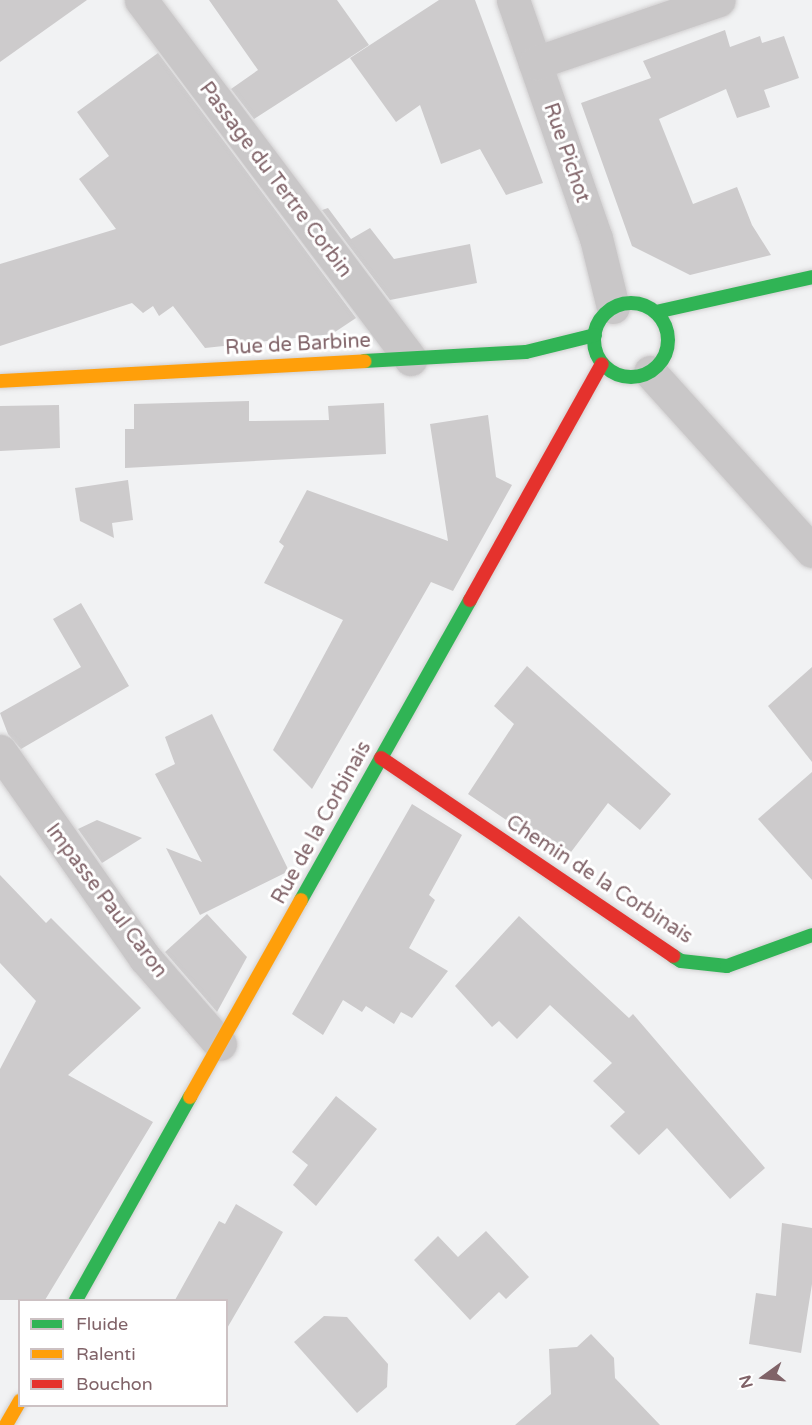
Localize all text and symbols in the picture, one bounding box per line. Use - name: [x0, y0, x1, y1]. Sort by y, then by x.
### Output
- street label: Passage du Tertre Corbin: [194, 78, 356, 282]
- street label: Rue Pichot: [538, 100, 594, 206]
- street label: Rue de Barbine: [225, 329, 371, 361]
- street label: Rue de la Corbinais: [267, 737, 377, 909]
- street label: Chemin de la Corbinais: [501, 811, 697, 949]
- street label: Impasse Paul Caron: [40, 819, 172, 983]
- legend: [18, 1299, 228, 1407]
- text: Fluide: [76, 1313, 128, 1335]
- text: Ralenti: [76, 1343, 136, 1365]
- north arrow: [734, 1347, 794, 1407]
- text: Bouchon: [76, 1373, 153, 1395]
- text: N: [735, 1373, 758, 1390]

